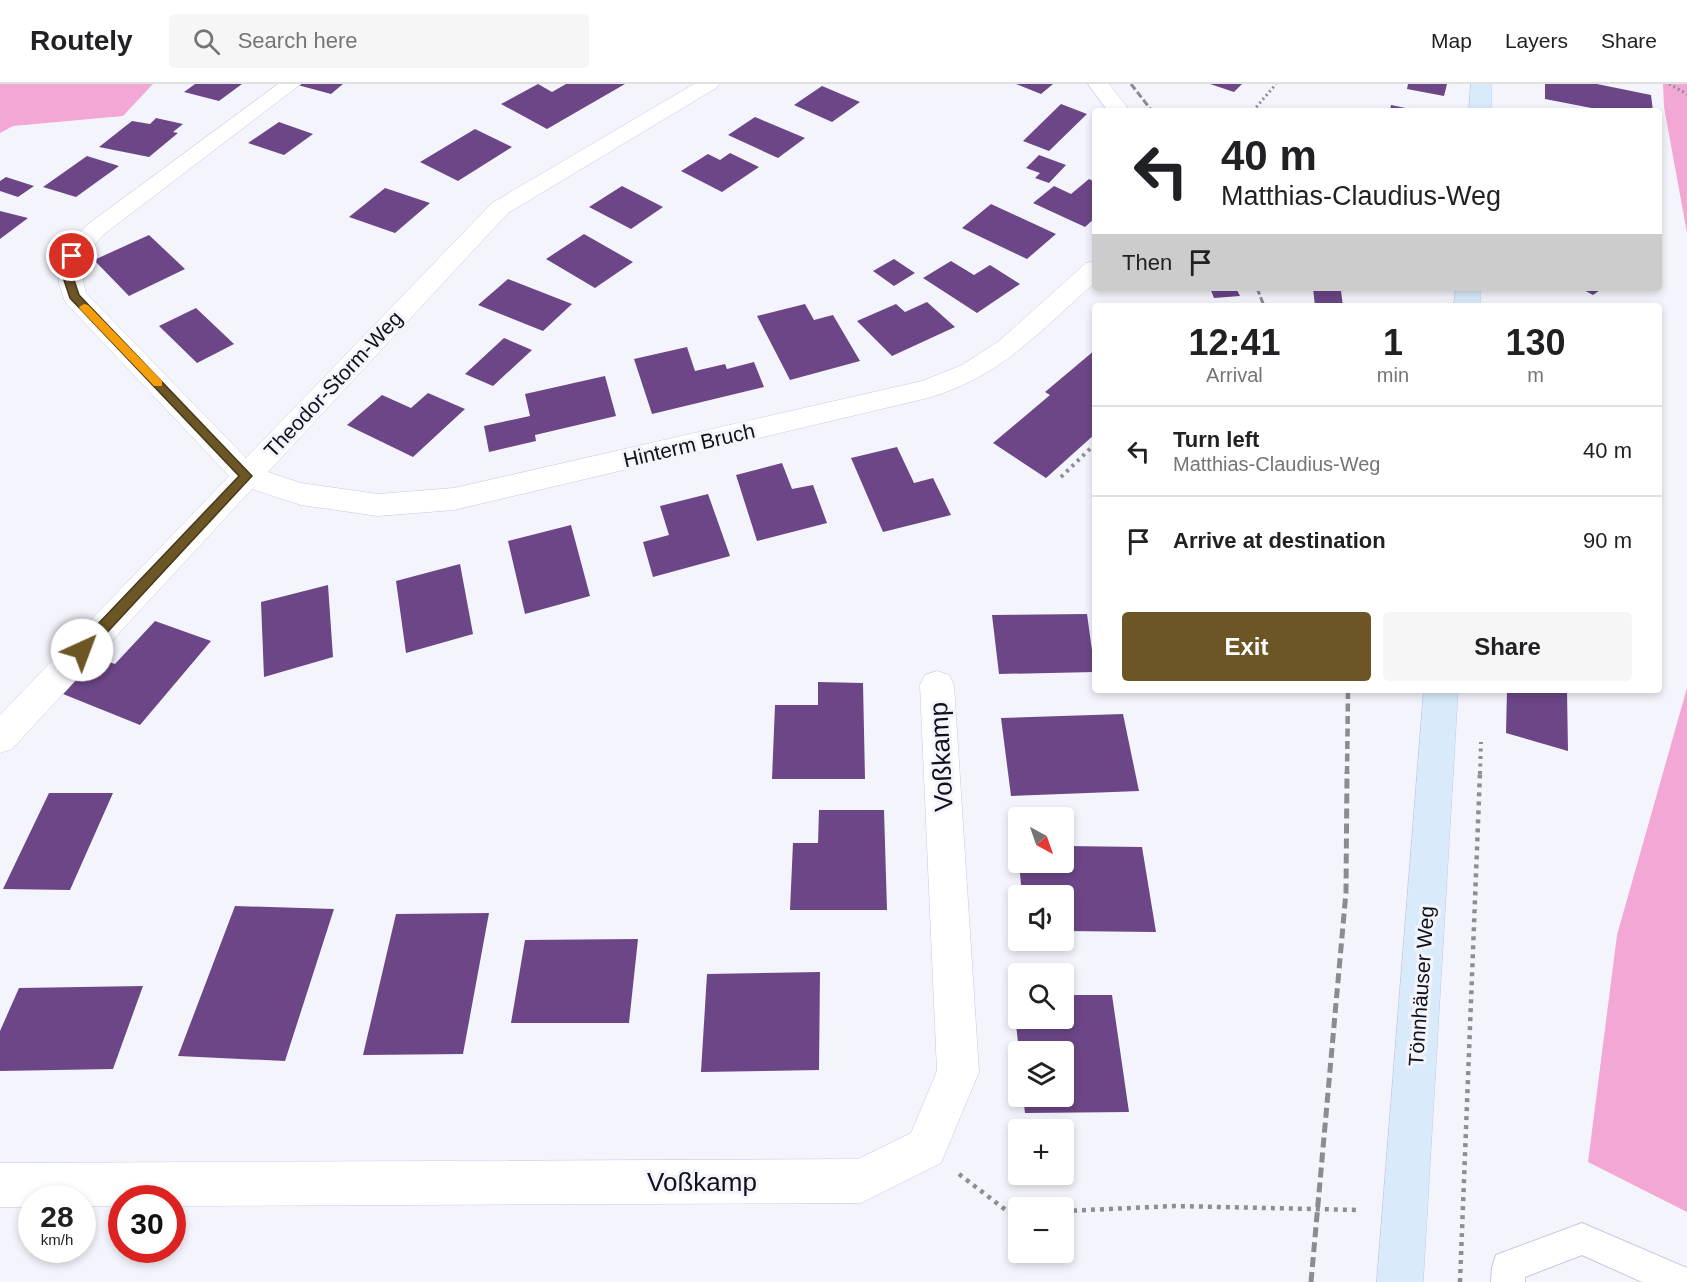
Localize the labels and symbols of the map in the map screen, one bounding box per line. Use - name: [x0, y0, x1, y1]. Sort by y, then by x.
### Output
- pin: [46, 230, 97, 281]
- street label: Theodor-Storm-Weg: [259, 306, 407, 462]
- street label: Hinterm Bruch: [621, 419, 757, 471]
- position arrow: [50, 618, 114, 682]
- street label: Voßkamp: [923, 701, 959, 813]
- north arrow: [1008, 807, 1074, 873]
- street label: Tönnhäuser Weg: [1404, 905, 1438, 1067]
- street label: Voßkamp: [647, 1167, 757, 1197]
- speed limit sign: 30: [108, 1185, 186, 1263]

